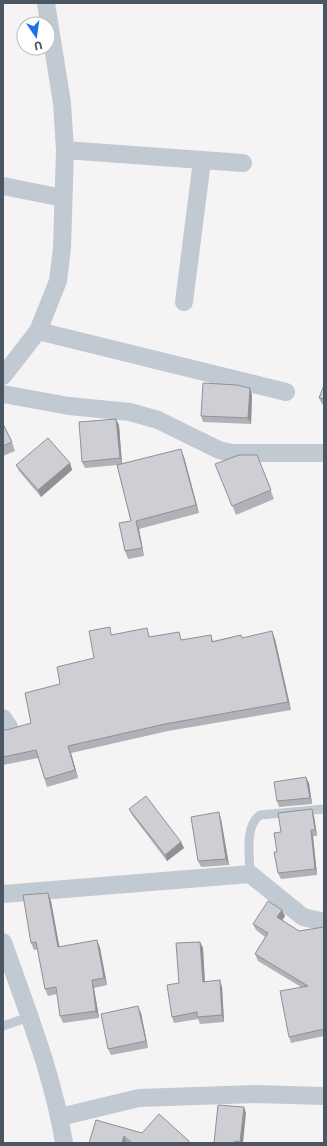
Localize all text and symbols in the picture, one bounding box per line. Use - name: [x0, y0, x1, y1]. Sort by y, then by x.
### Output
- north arrow: [16, 16, 56, 56]
- text: U: [33, 39, 44, 53]

